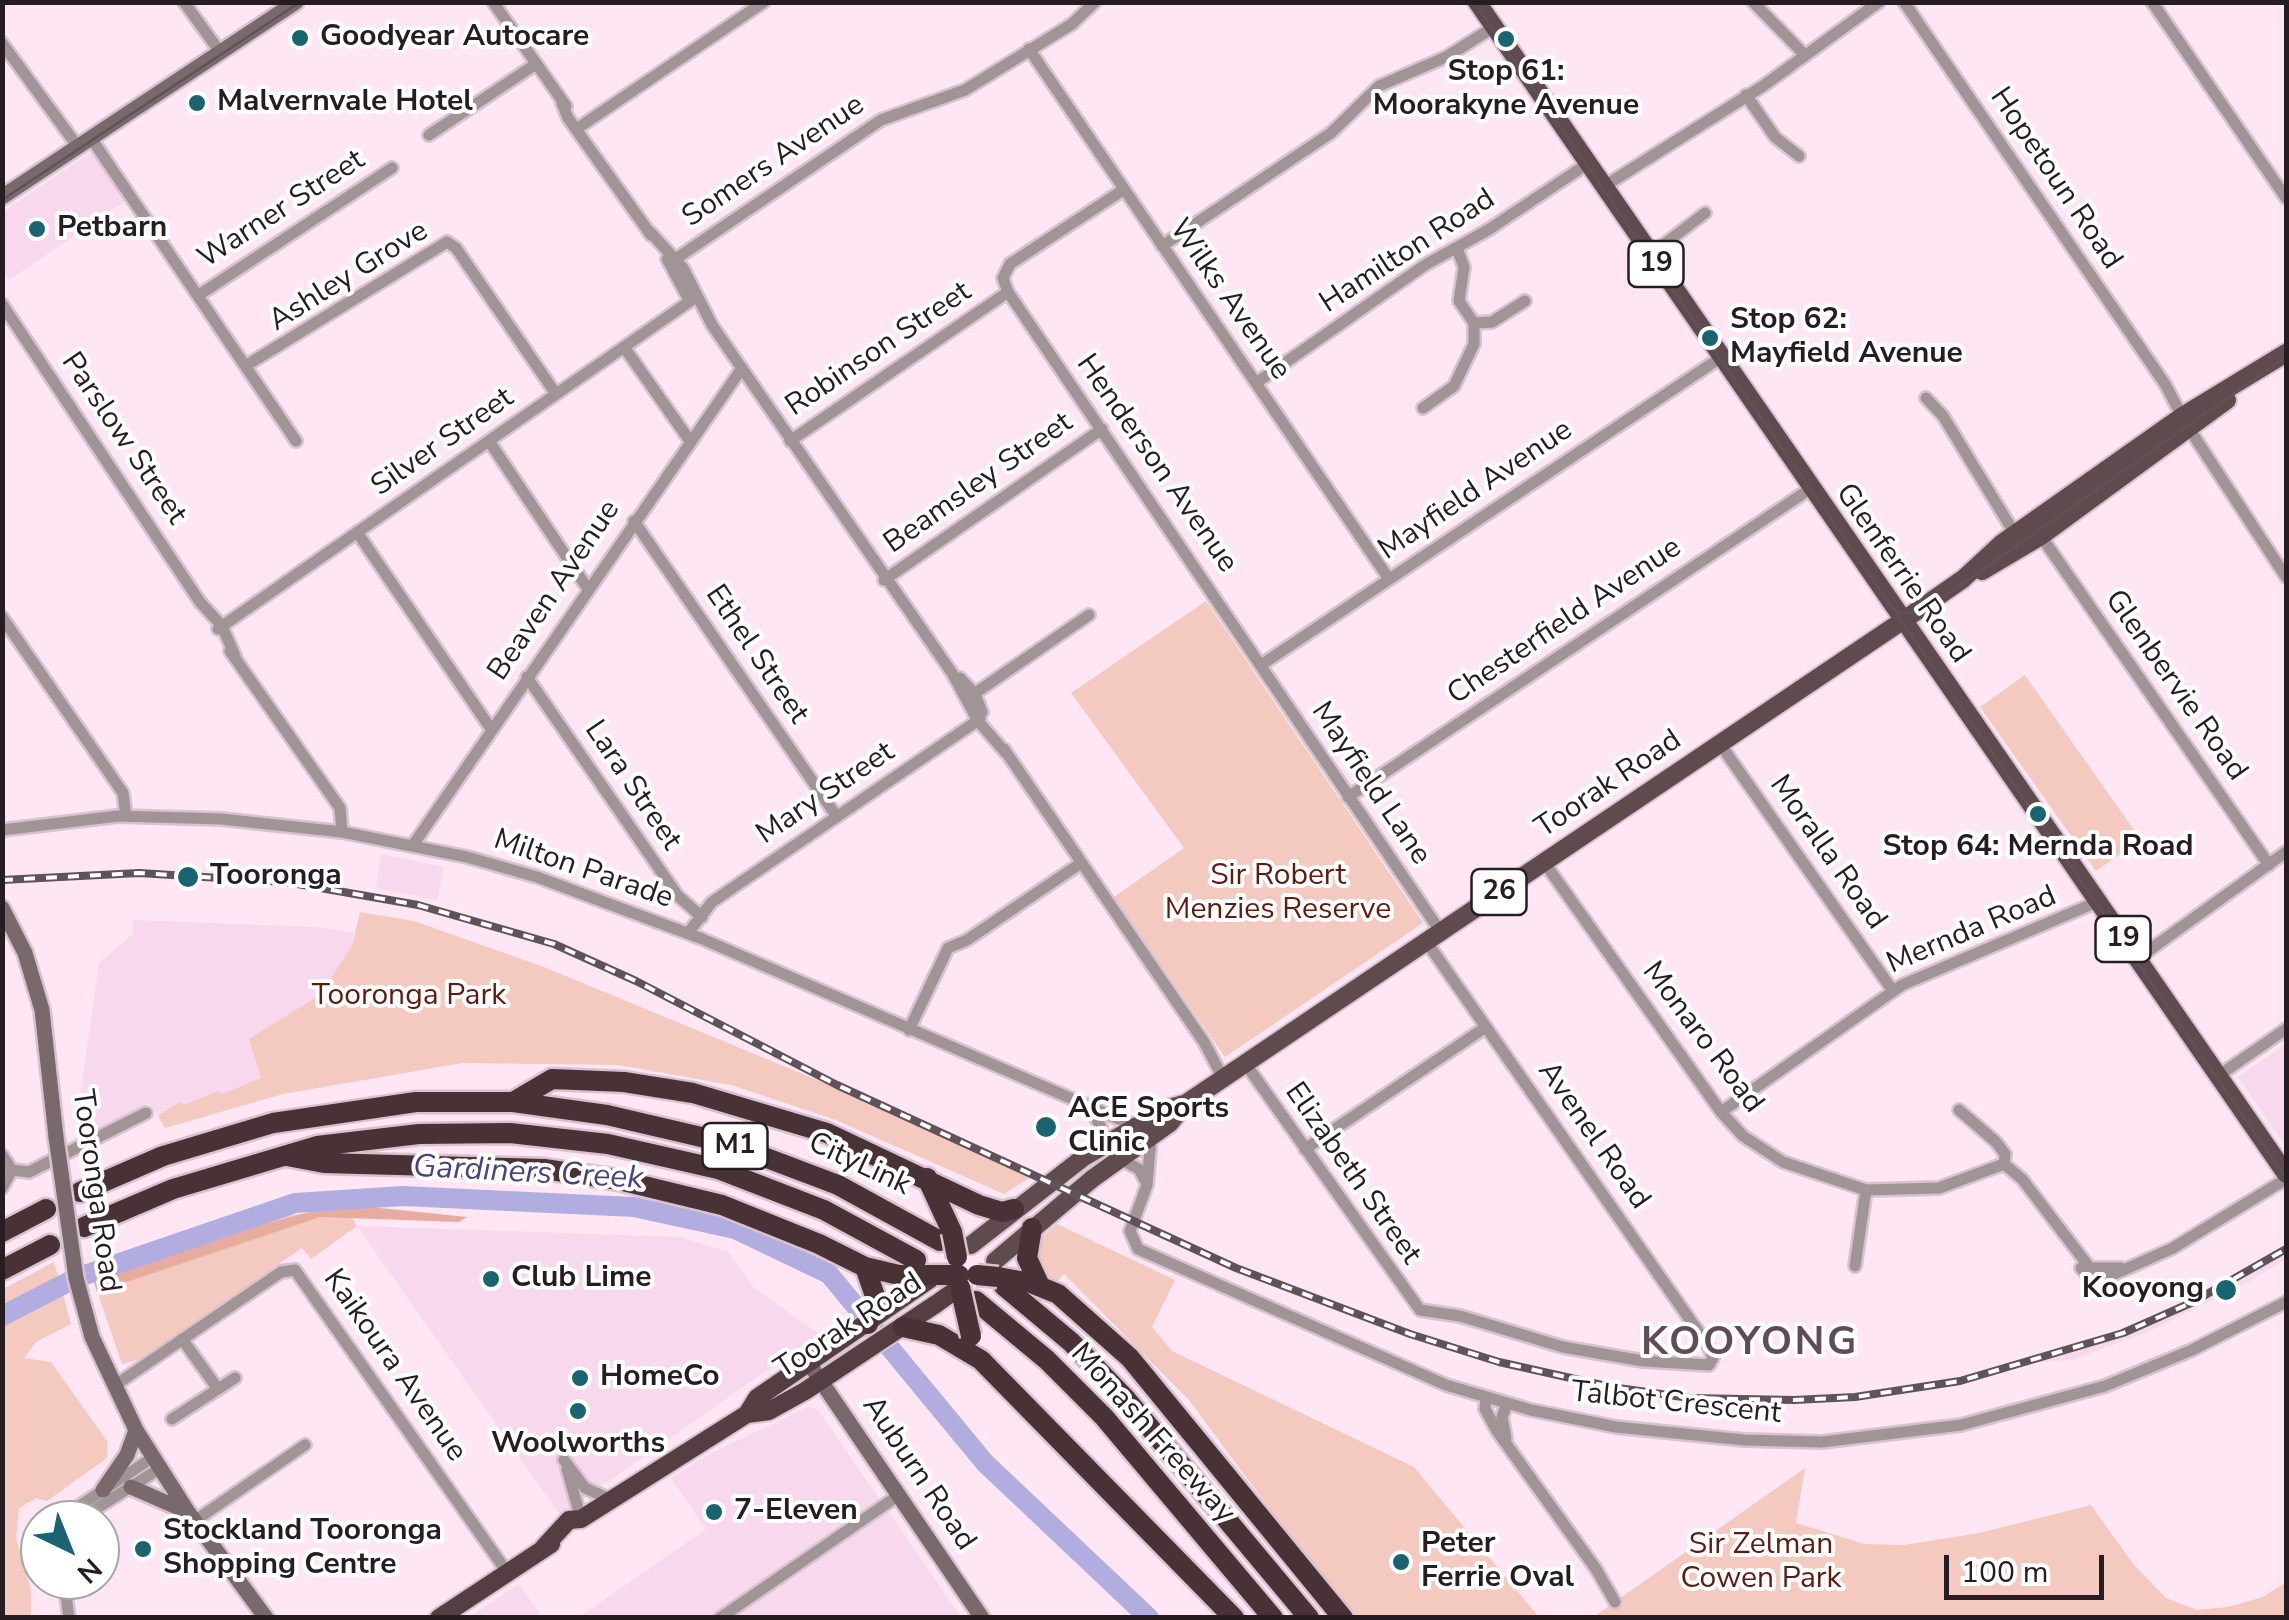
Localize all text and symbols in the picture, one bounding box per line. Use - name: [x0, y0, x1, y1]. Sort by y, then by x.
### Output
- place label: Goodyear Autocare: [320, 20, 589, 56]
- marker: Goodyear Autocare: [289, 27, 311, 49]
- marker: Stop 61: Moorakyne Avenue: [1495, 28, 1517, 50]
- place label: Stop 61: Moorakyne Avenue: [1373, 55, 1639, 126]
- street label: Hopetoun Road: [1981, 81, 2129, 277]
- place label: Malvernvale Hotel: [217, 85, 473, 121]
- street label: Somers Avenue: [676, 88, 872, 236]
- marker: Malvernvale Hotel: [186, 92, 208, 114]
- street label: Warner Street: [192, 143, 372, 277]
- street label: Hamilton Road: [1314, 182, 1502, 322]
- place label: Petbarn: [57, 211, 167, 247]
- street label: Wilks Avenue: [1160, 213, 1298, 387]
- street label: Ashley Grove: [263, 214, 435, 340]
- marker: Petbarn: [26, 218, 48, 240]
- road number: 19: [1628, 241, 1684, 287]
- street label: Robinson Street: [780, 275, 978, 425]
- place label: Stop 62: Mayfield Avenue: [1730, 303, 1963, 374]
- marker: Stop 62: Mayfield Avenue: [1699, 327, 1721, 349]
- street label: Parslow Street: [52, 346, 194, 532]
- street label: Henderson Avenue: [1067, 348, 1245, 580]
- street label: Silver Street: [365, 381, 521, 505]
- street label: Beamsley Street: [878, 406, 1080, 562]
- street label: Mayfield Avenue: [1372, 413, 1580, 569]
- street label: Glenferrie Road: [1827, 477, 1977, 671]
- street label: Beaven Avenue: [481, 494, 629, 688]
- street label: Chesterfield Avenue: [1441, 530, 1689, 714]
- street label: Ethel Street: [697, 579, 815, 731]
- street label: Glenbervie Road: [2096, 584, 2254, 788]
- street label: Mayfield Lane: [1302, 696, 1438, 872]
- street label: Lara Street: [576, 714, 688, 858]
- street label: Toorak Road: [1529, 723, 1689, 847]
- street label: Mary Street: [750, 735, 902, 853]
- street label: Moralla Road: [1761, 769, 1893, 937]
- marker: Stop 64: Mernda Road: [2027, 803, 2049, 825]
- street label: Milton Parade: [489, 823, 677, 917]
- place label: Stop 64: Mernda Road: [1882, 830, 2194, 866]
- place label: Tooronga: [210, 859, 342, 895]
- park label: Sir Robert Menzies Reserve: [1165, 859, 1391, 930]
- marker: Tooronga: [175, 864, 201, 890]
- road number: 26: [1472, 869, 1526, 915]
- street label: Mernda Road: [1882, 879, 2062, 983]
- road number: 19: [2096, 916, 2150, 962]
- street label: Monaro Road: [1633, 955, 1771, 1121]
- park label: Tooronga Park: [312, 979, 506, 1015]
- street label: Avenel Road: [1529, 1055, 1657, 1217]
- street label: Elizabeth Street: [1276, 1076, 1428, 1272]
- street label: Tooronga Road: [63, 1087, 127, 1295]
- place label: ACE Sports Clinic: [1068, 1092, 1229, 1162]
- marker: ACE Sports Clinic: [1033, 1114, 1059, 1140]
- road number: M1: [702, 1123, 768, 1169]
- street label: CityLink: [802, 1126, 916, 1204]
- water label: Gardiners Creek: [412, 1149, 644, 1199]
- place label: Club Lime: [511, 1261, 651, 1297]
- street label: Kaikoura Avenue: [314, 1263, 474, 1469]
- street label: Toorak Road: [769, 1266, 929, 1388]
- marker: Club Lime: [480, 1268, 502, 1290]
- place label: Kooyong: [2082, 1272, 2204, 1308]
- marker: Kooyong: [2213, 1277, 2239, 1303]
- district label: KOOYONG: [1641, 1320, 1859, 1368]
- street label: Monash Freeway: [1062, 1337, 1242, 1531]
- place label: HomeCo: [600, 1360, 720, 1396]
- marker: HomeCo: [569, 1367, 591, 1389]
- street label: Talbot Crescent: [1569, 1375, 1783, 1433]
- street label: Auburn Road: [853, 1390, 983, 1558]
- marker: Woolworths: [567, 1400, 589, 1422]
- place label: Woolworths: [491, 1427, 665, 1463]
- place label: 7-Eleven: [734, 1494, 858, 1530]
- north arrow: [20, 1500, 120, 1600]
- marker: 7-Eleven: [703, 1501, 725, 1523]
- place label: Stockland Tooronga Shopping Centre: [163, 1514, 442, 1584]
- place label: Peter Ferrie Oval: [1421, 1527, 1574, 1598]
- park label: Sir Zelman Cowen Park: [1680, 1528, 1842, 1598]
- scale bar: [1949, 1535, 2109, 1597]
- marker: Stockland Tooronga Shopping Centre: [132, 1538, 154, 1560]
- text: N: [68, 1549, 110, 1592]
- marker: Peter Ferrie Oval: [1390, 1551, 1412, 1573]
- text: 100 m: [1961, 1552, 2048, 1593]

